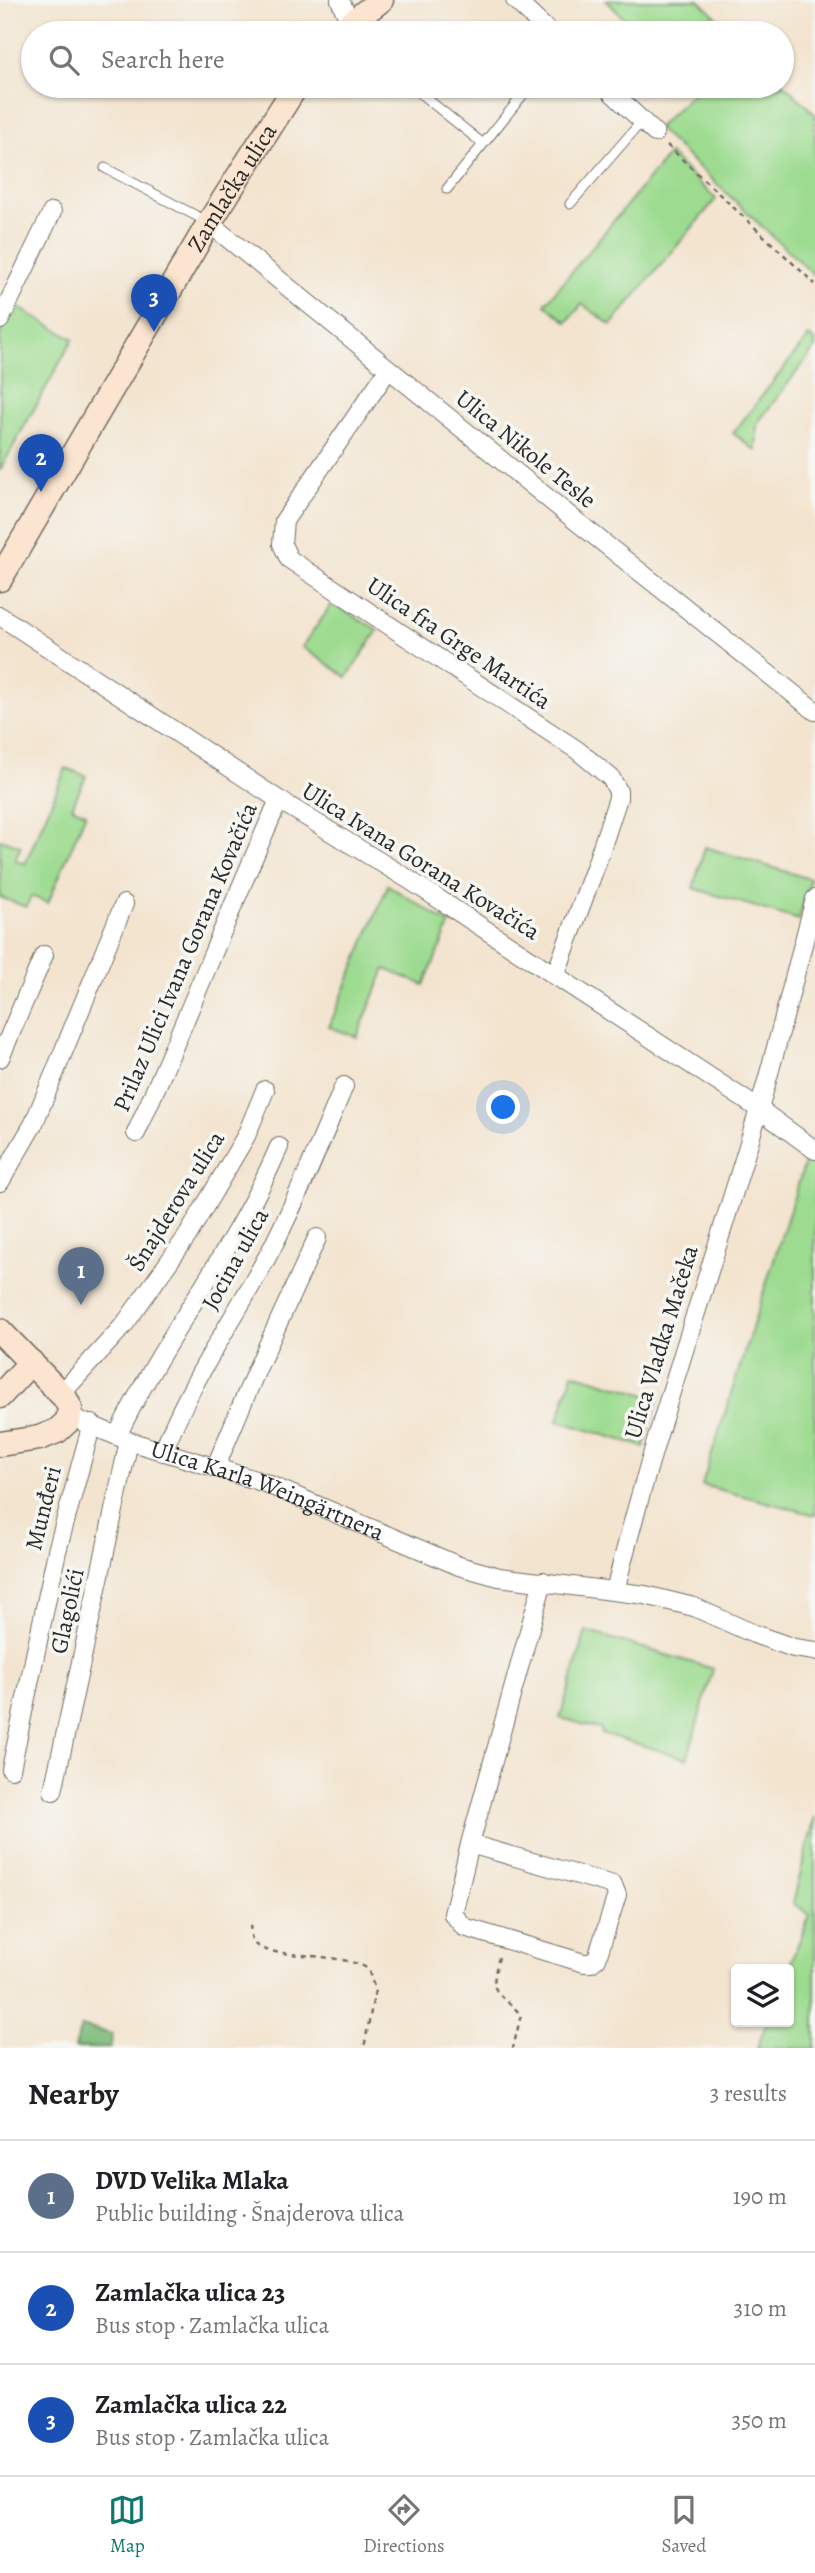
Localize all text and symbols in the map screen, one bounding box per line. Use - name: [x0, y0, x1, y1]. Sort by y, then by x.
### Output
- search box: [21, 21, 794, 98]
- icon: search: [45, 41, 83, 79]
- text: Search here: [101, 42, 225, 77]
- street label: Zamlačka ulica: [180, 116, 285, 258]
- pin: 3: [131, 274, 177, 332]
- street label: Ulica Nikole Tesle: [449, 382, 603, 516]
- pin: 2: [18, 434, 64, 492]
- street label: Ulica fra Grge Martića: [360, 569, 558, 717]
- street label: Ulica Ivana Gorana Kovačića: [296, 774, 547, 948]
- street label: Prilaz Ulici Ivana Gorana Kovačića: [105, 797, 265, 1117]
- your location: [486, 1090, 520, 1124]
- street label: Šnajderova ulica: [120, 1124, 232, 1277]
- street label: Jocina ulica: [194, 1202, 276, 1316]
- street label: Ulica Vladka Mačeka: [616, 1240, 706, 1443]
- pin: 1: [58, 1247, 104, 1305]
- street label: Ulica Karla Weingärtnera: [147, 1433, 390, 1549]
- street label: Munđeri: [17, 1463, 69, 1553]
- street label: Glagolići: [42, 1565, 92, 1657]
- map controls: [731, 1964, 794, 2027]
- button: layers: [731, 1964, 794, 2027]
- text: Nearby: [28, 2074, 119, 2114]
- text: 3 results: [710, 2078, 787, 2109]
- text: DVD Velika Mlaka: [95, 2163, 289, 2198]
- text: 1: [47, 2181, 55, 2212]
- text: 190 m: [733, 2181, 787, 2212]
- text: Public building · Šnajderova ulica: [95, 2198, 404, 2229]
- text: Zamlačka ulica 23: [95, 2275, 285, 2310]
- text: 2: [45, 2293, 57, 2324]
- text: 310 m: [734, 2293, 787, 2324]
- text: Bus stop · Zamlačka ulica: [95, 2310, 329, 2341]
- text: Zamlačka ulica 22: [95, 2387, 287, 2422]
- text: 3: [46, 2405, 56, 2436]
- text: 350 m: [732, 2405, 787, 2436]
- text: Bus stop · Zamlačka ulica: [95, 2422, 329, 2453]
- tab: Map: [108, 2491, 146, 2559]
- tab: Directions: [363, 2491, 445, 2559]
- tab: Saved: [662, 2491, 707, 2559]

